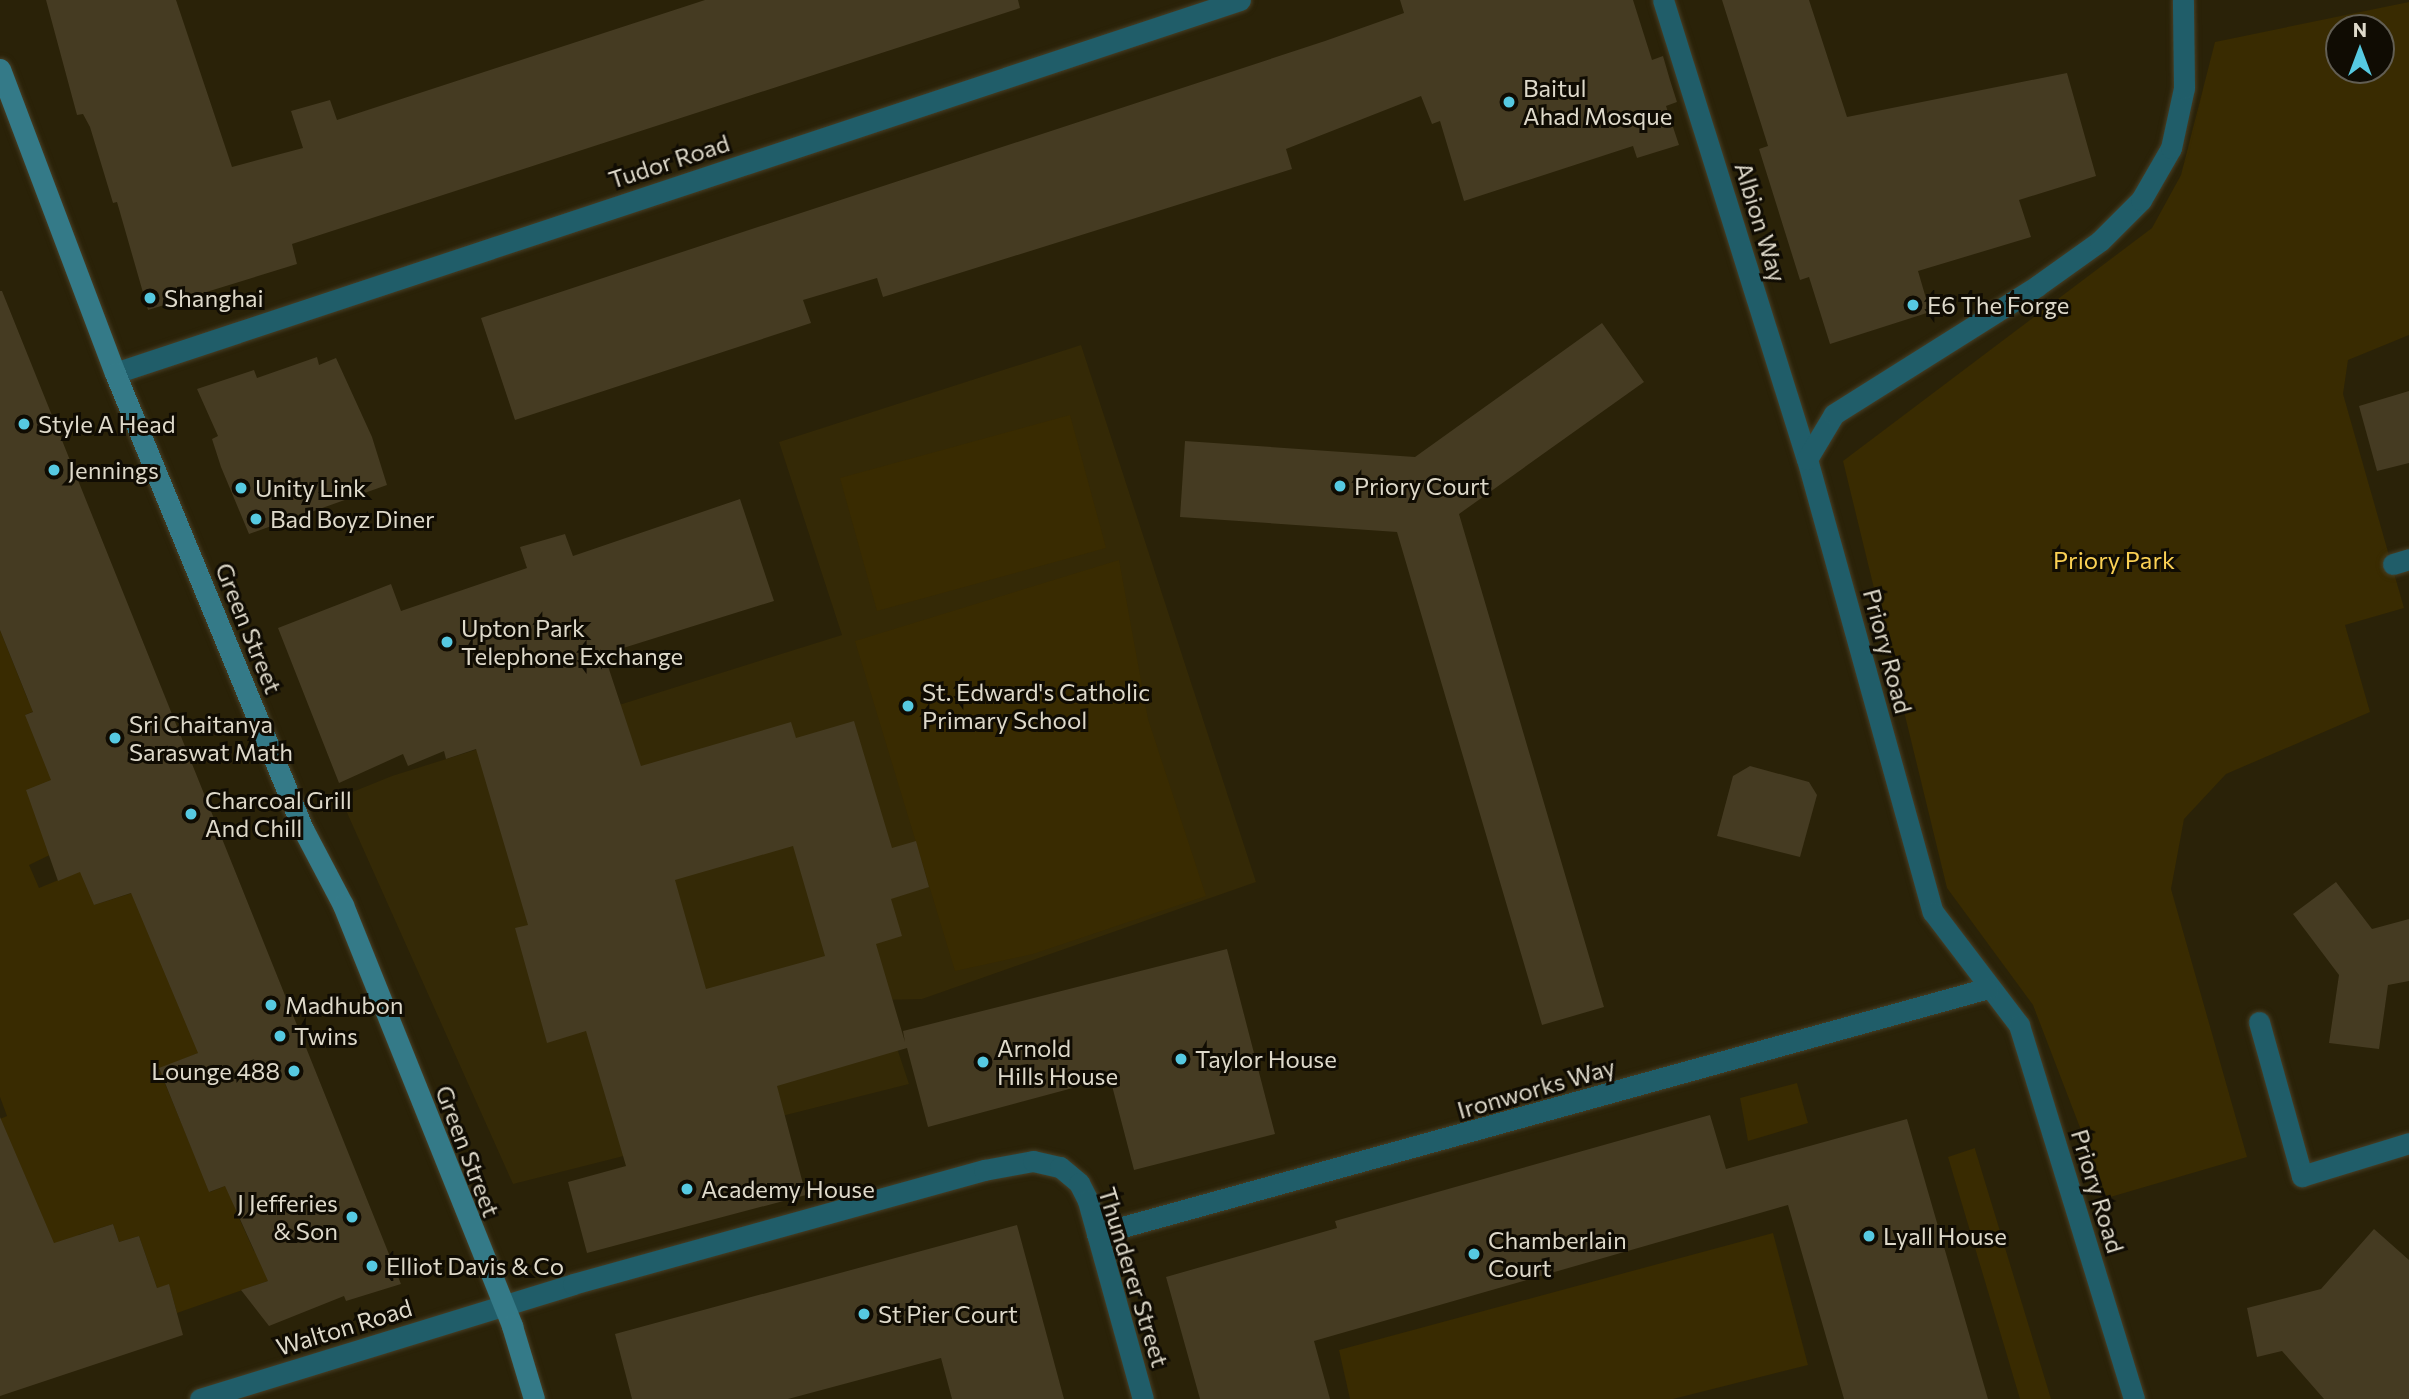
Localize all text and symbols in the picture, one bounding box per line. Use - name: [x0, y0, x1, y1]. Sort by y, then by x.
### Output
- north arrow: [2325, 14, 2395, 84]
- text: N: [2353, 18, 2367, 41]
- place label: Baitul Ahad Mosque: [1523, 74, 1672, 130]
- marker: Baitul Ahad Mosque: [1501, 94, 1517, 110]
- street label: Tudor Road: [605, 128, 733, 194]
- street label: Albion Way: [1729, 159, 1793, 285]
- place label: Shanghai: [164, 284, 264, 312]
- marker: Shanghai: [142, 290, 158, 306]
- place label: E6 The Forge: [1927, 291, 2069, 319]
- marker: E6 The Forge: [1905, 297, 1921, 313]
- place label: Style A Head: [38, 410, 176, 438]
- marker: Style A Head: [16, 416, 32, 432]
- place label: Jennings: [68, 456, 159, 484]
- marker: Jennings: [46, 462, 62, 478]
- place label: Priory Court: [1354, 472, 1489, 500]
- place label: Unity Link: [255, 474, 366, 502]
- marker: Priory Court: [1332, 478, 1348, 494]
- marker: Unity Link: [233, 480, 249, 496]
- place label: Bad Boyz Diner: [270, 505, 435, 533]
- marker: Bad Boyz Diner: [248, 511, 264, 527]
- park label: Priory Park: [2053, 546, 2175, 574]
- street label: Green Street: [210, 559, 288, 697]
- street label: Priory Road: [1858, 586, 1918, 716]
- place label: Upton Park Telephone Exchange: [461, 614, 683, 670]
- marker: Upton Park Telephone Exchange: [439, 634, 455, 650]
- place label: St. Edward's Catholic Primary School: [922, 678, 1150, 734]
- marker: St. Edward's Catholic Primary School: [900, 698, 916, 714]
- place label: Sri Chaitanya Saraswat Math: [129, 710, 293, 766]
- marker: Sri Chaitanya Saraswat Math: [107, 730, 123, 746]
- place label: Charcoal Grill And Chill: [205, 786, 352, 842]
- marker: Charcoal Grill And Chill: [183, 806, 199, 822]
- place label: Madhubon: [285, 991, 404, 1019]
- marker: Madhubon: [263, 997, 279, 1013]
- place label: Twins: [294, 1022, 358, 1050]
- marker: Twins: [272, 1028, 288, 1044]
- place label: Arnold Hills House: [997, 1034, 1118, 1090]
- place label: Taylor House: [1195, 1045, 1337, 1073]
- marker: Taylor House: [1173, 1051, 1189, 1067]
- street label: Ironworks Way: [1454, 1052, 1618, 1124]
- marker: Arnold Hills House: [975, 1054, 991, 1070]
- place label: Lounge 488: [151, 1057, 280, 1085]
- marker: Lounge 488: [286, 1063, 302, 1079]
- street label: Green Street: [430, 1081, 506, 1221]
- street label: Priory Road: [2066, 1126, 2130, 1256]
- place label: Academy House: [701, 1175, 875, 1203]
- marker: Academy House: [679, 1181, 695, 1197]
- street label: Thunderer Street: [1093, 1184, 1175, 1370]
- place label: J Jefferies & Son: [237, 1189, 338, 1245]
- marker: J Jefferies & Son: [344, 1209, 360, 1225]
- place label: Lyall House: [1883, 1222, 2007, 1250]
- place label: Chamberlain Court: [1488, 1226, 1627, 1282]
- marker: Lyall House: [1861, 1228, 1877, 1244]
- marker: Chamberlain Court: [1466, 1246, 1482, 1262]
- place label: Elliot Davis & Co: [386, 1252, 564, 1280]
- marker: Elliot Davis & Co: [364, 1258, 380, 1274]
- street label: Walton Road: [273, 1293, 415, 1361]
- place label: St Pier Court: [878, 1300, 1018, 1328]
- marker: St Pier Court: [856, 1306, 872, 1322]

